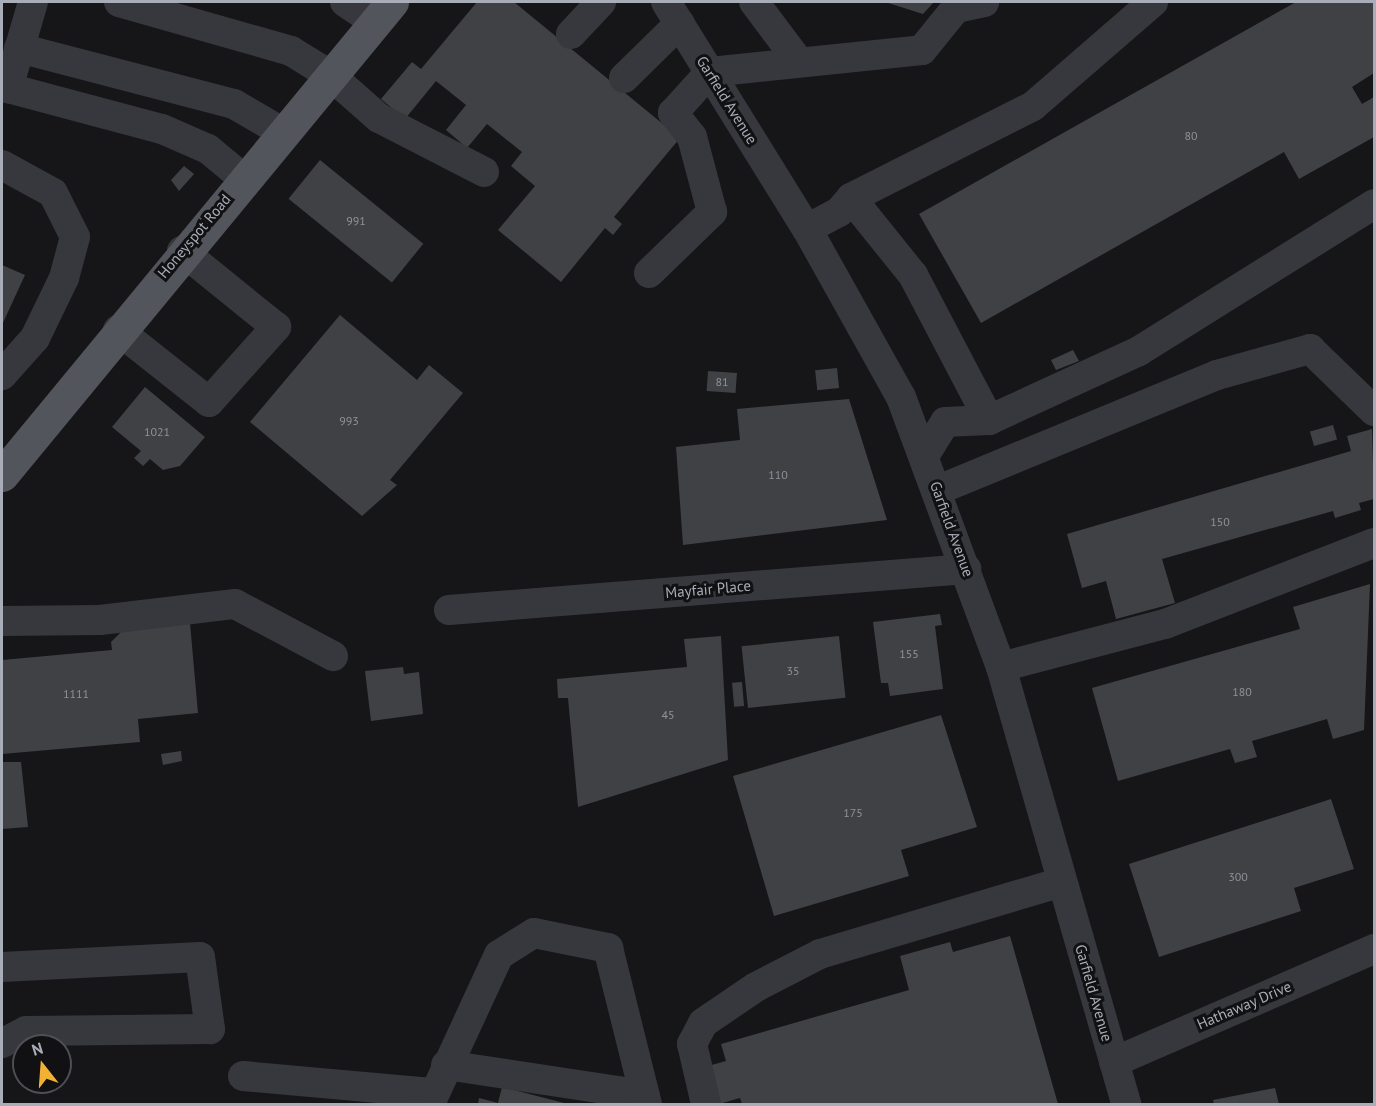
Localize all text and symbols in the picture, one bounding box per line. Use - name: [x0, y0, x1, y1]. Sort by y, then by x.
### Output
- street label: Garfield Avenue: [693, 53, 761, 147]
- house number: 80: [1184, 129, 1198, 143]
- street label: Honeyspot Road: [154, 190, 234, 282]
- house number: 991: [346, 214, 366, 228]
- house number: 81: [715, 375, 729, 389]
- house number: 993: [339, 414, 359, 428]
- house number: 1021: [144, 425, 170, 439]
- house number: 110: [768, 468, 788, 482]
- street label: Garfield Avenue: [926, 479, 978, 579]
- house number: 150: [1210, 515, 1230, 529]
- street label: Mayfair Place: [664, 576, 752, 602]
- house number: 155: [899, 647, 919, 661]
- house number: 35: [786, 664, 800, 678]
- house number: 180: [1232, 685, 1252, 699]
- house number: 1111: [63, 687, 89, 701]
- house number: 45: [661, 708, 675, 722]
- house number: 175: [843, 806, 863, 820]
- house number: 300: [1228, 870, 1248, 884]
- street label: Garfield Avenue: [1071, 942, 1117, 1044]
- street label: Hathaway Drive: [1194, 977, 1294, 1033]
- north arrow: [12, 1034, 72, 1094]
- text: N: [29, 1038, 45, 1060]

